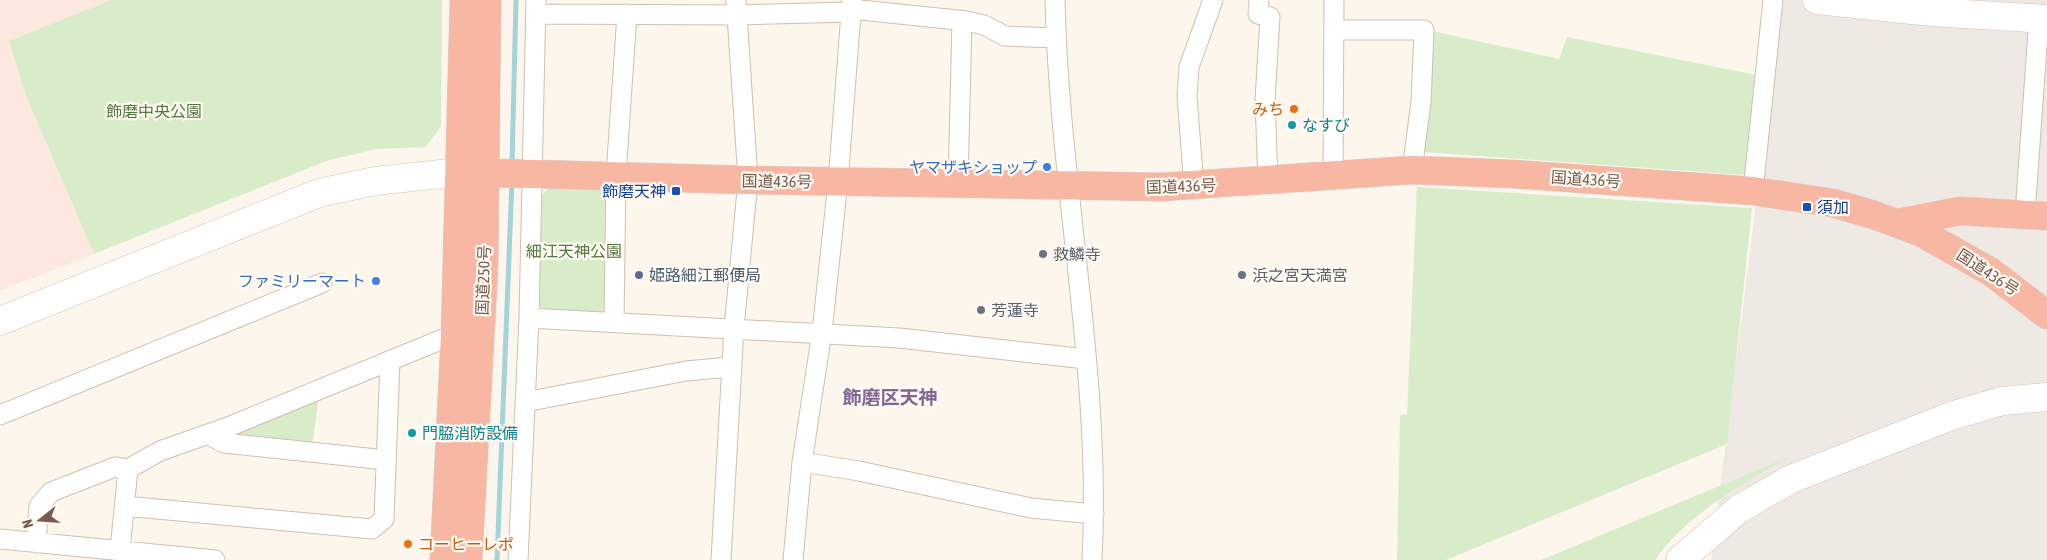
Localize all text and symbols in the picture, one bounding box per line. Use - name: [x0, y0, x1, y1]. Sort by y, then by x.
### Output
- place label: みち: [1252, 100, 1284, 118]
- park label: 飾磨中央公園: [106, 102, 202, 120]
- marker: みち: [1288, 103, 1300, 115]
- place label: なすび: [1302, 116, 1350, 134]
- marker: なすび: [1286, 119, 1298, 131]
- place label: ヤマザキショップ: [909, 158, 1037, 176]
- marker: ヤマザキショップ: [1041, 161, 1053, 173]
- street label: 国道436号: [1550, 168, 1622, 190]
- street label: 国道436号: [742, 171, 812, 191]
- street label: 国道436号: [1145, 176, 1217, 196]
- place label: 飾磨天神: [602, 182, 666, 200]
- marker: 飾磨天神: [670, 185, 682, 197]
- place label: 須加: [1817, 198, 1849, 216]
- marker: 須加: [1801, 201, 1813, 213]
- park label: 細江天神公園: [526, 242, 622, 260]
- street label: 国道250号: [473, 244, 493, 316]
- place label: 救鱗寺: [1053, 245, 1101, 263]
- street label: 国道436号: [1954, 245, 2022, 299]
- marker: 救鱗寺: [1037, 248, 1049, 260]
- place label: 姫路細江郵便局: [649, 266, 761, 284]
- place label: 浜之宮天満宮: [1252, 266, 1348, 284]
- marker: 姫路細江郵便局: [633, 269, 645, 281]
- marker: 浜之宮天満宮: [1236, 269, 1248, 281]
- place label: ファミリーマート: [238, 272, 366, 290]
- marker: ファミリーマート: [370, 275, 382, 287]
- place label: 芳蓮寺: [991, 301, 1039, 319]
- marker: 芳蓮寺: [975, 304, 987, 316]
- district label: 飾磨区天神: [842, 386, 938, 408]
- place label: 門脇消防設備: [422, 424, 518, 442]
- marker: 門脇消防設備: [406, 427, 418, 439]
- north arrow: [15, 495, 65, 545]
- text: N: [19, 518, 36, 530]
- place label: コーヒーレポ: [418, 535, 514, 553]
- marker: コーヒーレポ: [402, 538, 414, 550]

